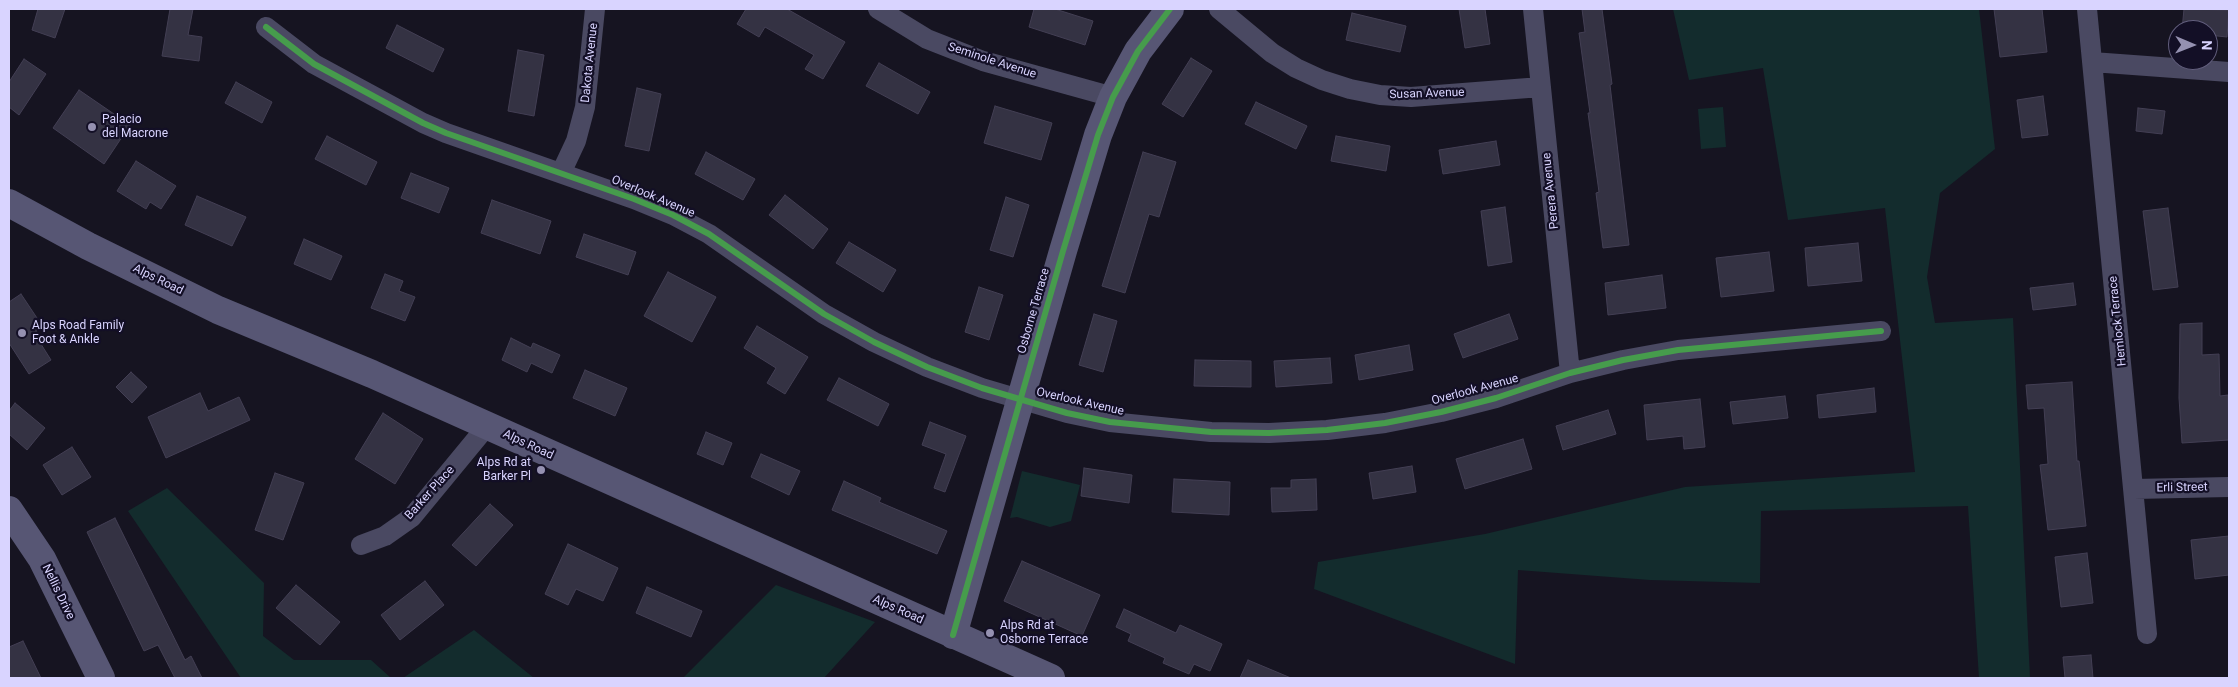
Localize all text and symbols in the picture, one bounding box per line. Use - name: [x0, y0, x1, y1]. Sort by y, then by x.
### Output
- north arrow: [2168, 20, 2218, 70]
- street label: Dakota Avenue: [579, 22, 601, 104]
- street label: Seminole Avenue: [946, 40, 1038, 82]
- text: N: [2199, 40, 2215, 50]
- street label: Susan Avenue: [1389, 85, 1465, 103]
- place label: Palacio del Macrone: [102, 113, 168, 141]
- marker: Palacio del Macrone: [86, 121, 98, 133]
- street label: Perera Avenue: [1540, 152, 1562, 230]
- street label: Overlook Avenue: [609, 173, 697, 221]
- street label: Alps Road: [130, 262, 186, 298]
- street label: Osborne Terrace: [1015, 267, 1053, 355]
- street label: Hemlock Terrace: [2106, 275, 2130, 367]
- place label: Alps Road Family Foot & Ankle: [32, 319, 124, 347]
- marker: Alps Road Family Foot & Ankle: [16, 327, 28, 339]
- street label: Overlook Avenue: [1430, 371, 1520, 409]
- street label: Overlook Avenue: [1035, 385, 1125, 419]
- street label: Alps Road: [500, 427, 556, 463]
- place label: Alps Rd at Barker Pl: [477, 456, 531, 484]
- street label: Barker Place: [402, 463, 458, 523]
- marker: Alps Rd at Barker Pl: [535, 464, 547, 476]
- street label: Erli Street: [2156, 480, 2208, 496]
- street label: Nellis Drive: [38, 562, 78, 622]
- street label: Alps Road: [870, 592, 926, 628]
- place label: Alps Rd at Osborne Terrace: [1000, 619, 1088, 647]
- marker: Alps Rd at Osborne Terrace: [984, 627, 996, 639]

